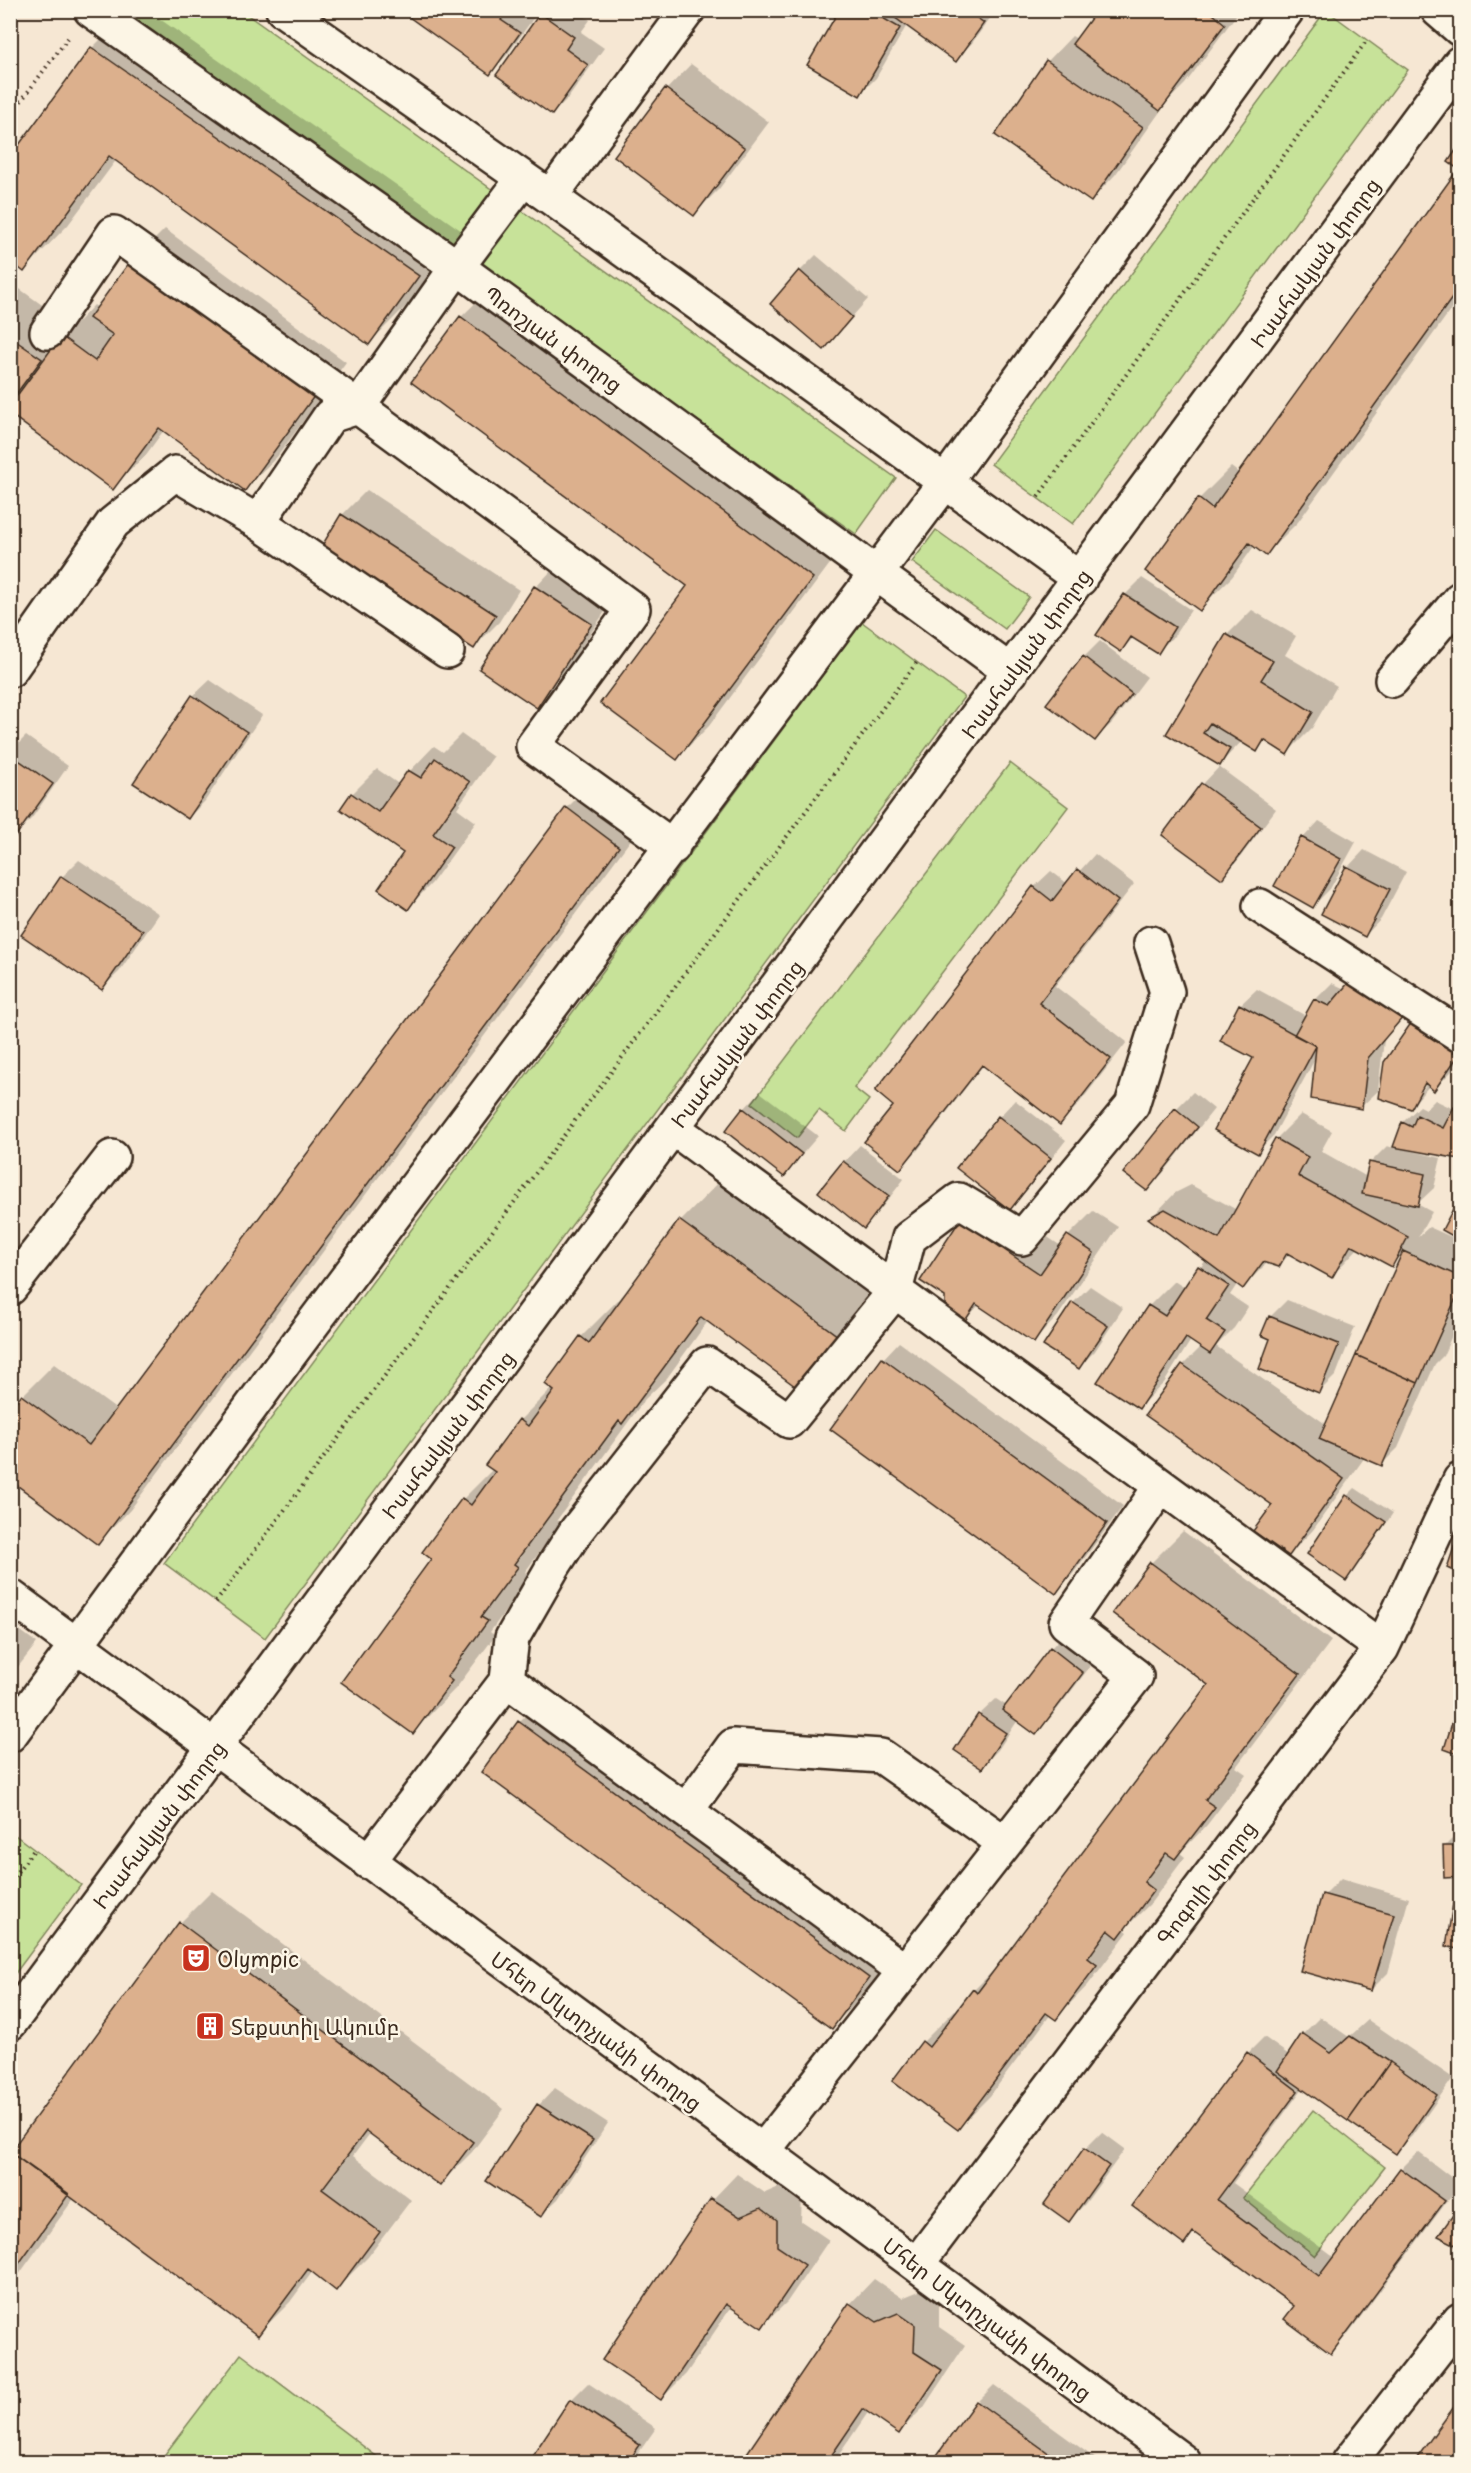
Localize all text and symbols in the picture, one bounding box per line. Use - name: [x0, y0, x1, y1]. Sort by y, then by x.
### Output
- street label: Իսահակյան փողոց: [1241, 170, 1387, 354]
- street label: Պռոշյան փողոց: [478, 277, 630, 399]
- street label: Իսահակյան փողոց: [952, 561, 1098, 745]
- street label: Իսահակյան փողոց: [662, 952, 810, 1134]
- street label: Իսահակյան փողոց: [373, 1343, 521, 1525]
- street label: Իսահակյան փողոց: [84, 1733, 232, 1915]
- street label: Գոգոլի փողոց: [1147, 1813, 1263, 1951]
- theatre icon: Olympic: [180, 1942, 212, 1974]
- place label: Olympic: [217, 1942, 299, 1974]
- street label: Մհեր Մկտրչյանի փողոց: [485, 1942, 709, 2118]
- building icon: Տեքստիլ Ակումբ: [194, 2010, 226, 2042]
- place label: Տեքստիլ Ակումբ: [231, 2010, 399, 2042]
- street label: Մհեր Մկտրչյանի փողոց: [877, 2229, 1099, 2407]

